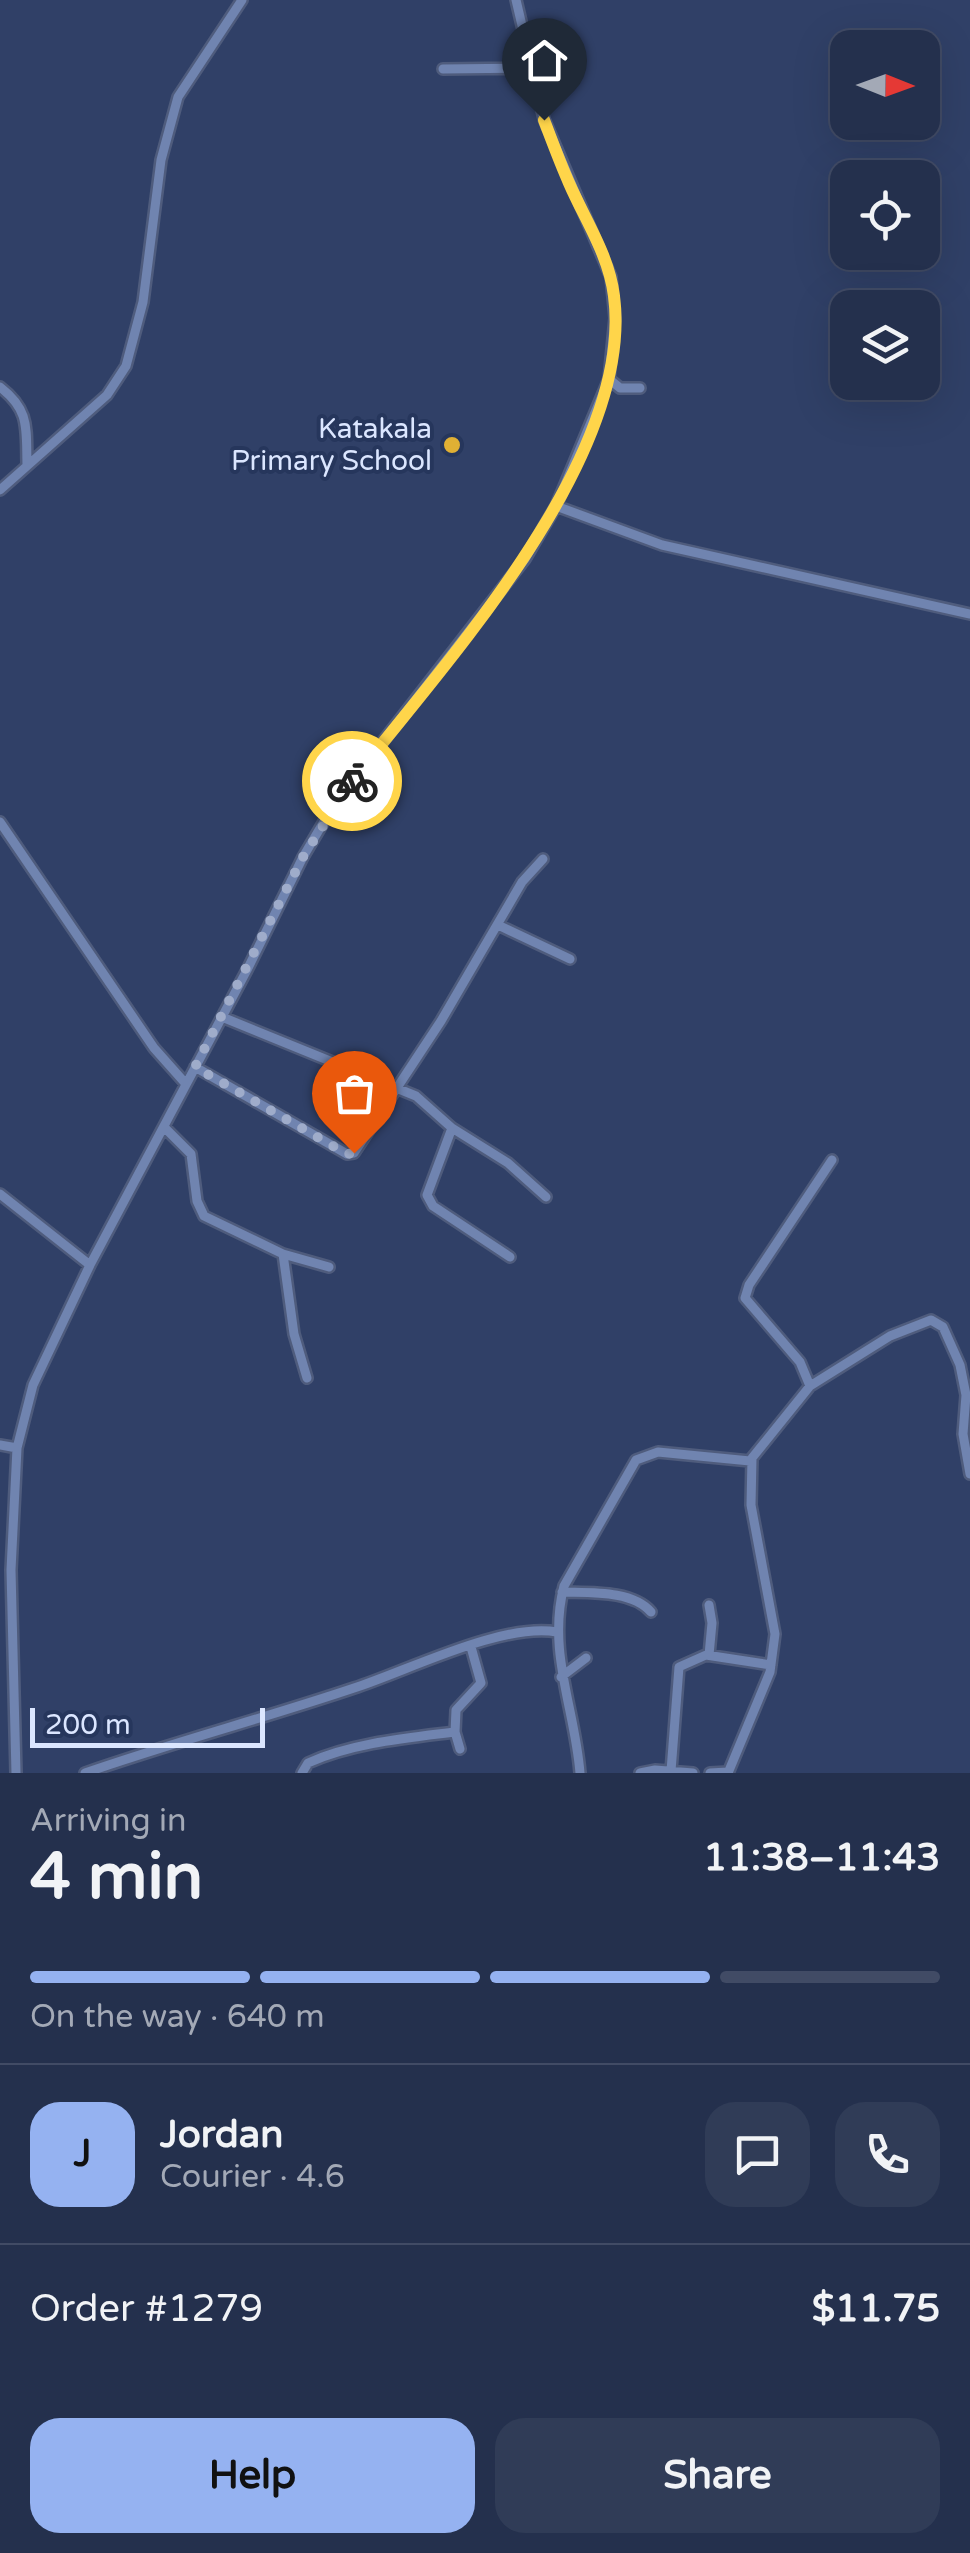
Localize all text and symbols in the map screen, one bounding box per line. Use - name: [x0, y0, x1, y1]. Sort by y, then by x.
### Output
- pin: [502, 18, 587, 121]
- north arrow: [830, 30, 940, 140]
- map controls: [830, 30, 940, 400]
- icon: home: [517, 33, 572, 88]
- button: locate: [830, 160, 940, 270]
- button: layers: [830, 290, 940, 400]
- place label: Katakala Primary School: [231, 412, 432, 478]
- marker: Katakala Primary School: [441, 434, 463, 456]
- courier: [302, 731, 402, 831]
- icon: bike: [325, 754, 380, 809]
- pin: [312, 1051, 397, 1154]
- icon: bag: [327, 1066, 382, 1121]
- scale bar: [30, 1703, 265, 1748]
- text: 200 m: [45, 1708, 131, 1742]
- text: Arriving in: [30, 1802, 187, 1840]
- text: 11:38–11:43: [703, 1835, 940, 1881]
- text: 4 min: [30, 1838, 203, 1917]
- text: On the way · 640 m: [30, 1998, 325, 2036]
- button: chat: [705, 2102, 810, 2207]
- button: phone: [835, 2102, 940, 2207]
- text: Jordan: [160, 2112, 283, 2158]
- text: J: [74, 2131, 91, 2177]
- text: Courier · 4.6: [160, 2158, 345, 2196]
- text: Order #1279: [30, 2286, 263, 2332]
- text: $11.75: [812, 2286, 940, 2332]
- button: Help: [30, 2418, 475, 2533]
- button: Share: [495, 2418, 940, 2533]

